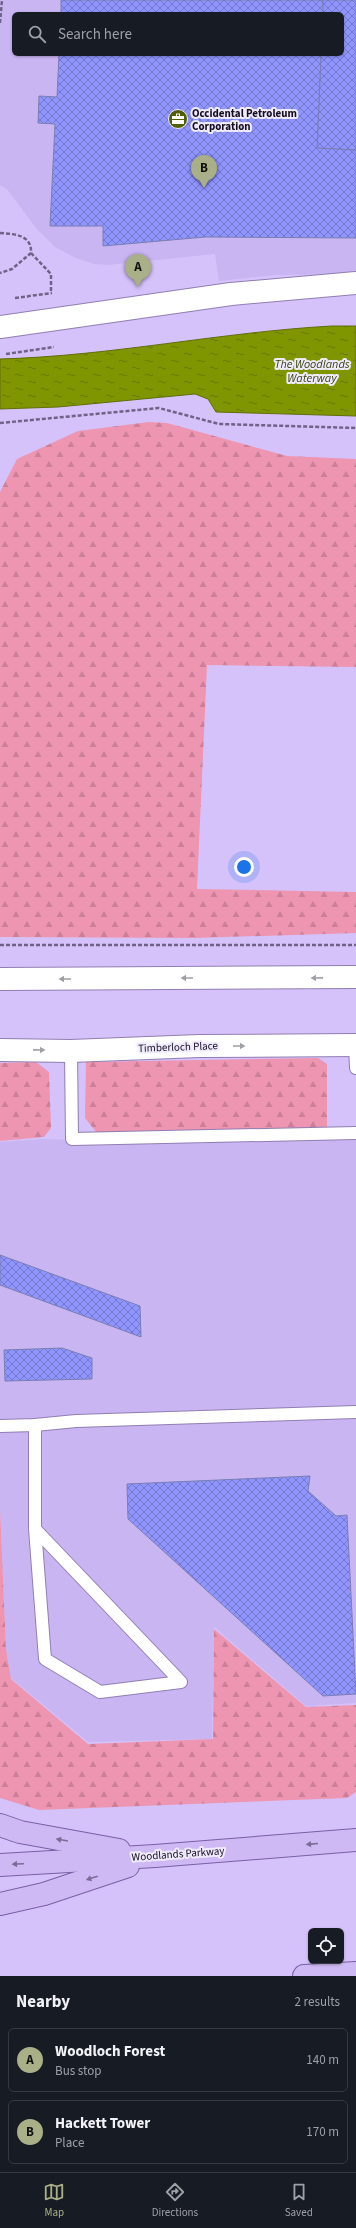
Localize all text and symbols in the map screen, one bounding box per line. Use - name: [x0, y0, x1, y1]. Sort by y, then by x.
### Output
- search box: [12, 12, 344, 56]
- icon: search: [26, 23, 48, 45]
- text: Search here: [58, 24, 132, 45]
- place label: Occidental Petroleum Corporation: [192, 106, 297, 134]
- office icon: Occidental Petroleum Corporation: [167, 108, 189, 130]
- pin: B: [191, 155, 217, 188]
- pin: A: [125, 254, 151, 287]
- water label: The Woodlands Waterway: [274, 356, 350, 387]
- your location: [234, 857, 254, 877]
- one-way arrow: [180, 975, 193, 981]
- one-way arrow: [310, 975, 323, 981]
- one-way arrow: [58, 976, 71, 982]
- street label: Timberloch Place: [138, 1038, 219, 1056]
- one-way arrow: [233, 1043, 246, 1049]
- one-way arrow: [33, 1047, 46, 1053]
- one-way arrow: [56, 1837, 68, 1843]
- one-way arrow: [306, 1840, 318, 1847]
- street label: Woodlands Parkway: [131, 1843, 225, 1865]
- one-way arrow: [12, 1861, 24, 1868]
- one-way arrow: [85, 1875, 97, 1881]
- map controls: [308, 1928, 344, 1964]
- button: locate: [308, 1928, 344, 1964]
- text: Nearby: [16, 1990, 70, 2014]
- text: 2 results: [295, 1993, 340, 2011]
- text: Woodloch Forest: [55, 2041, 165, 2062]
- text: A: [26, 2051, 34, 2069]
- text: 140 m: [306, 2051, 339, 2069]
- text: Bus stop: [55, 2062, 101, 2080]
- text: Hackett Tower: [55, 2113, 150, 2134]
- text: B: [26, 2123, 34, 2141]
- text: 170 m: [306, 2123, 339, 2141]
- text: Place: [55, 2134, 84, 2152]
- tab: Map: [43, 2181, 65, 2220]
- tab: Directions: [152, 2181, 198, 2220]
- tab: Saved: [285, 2181, 313, 2220]

